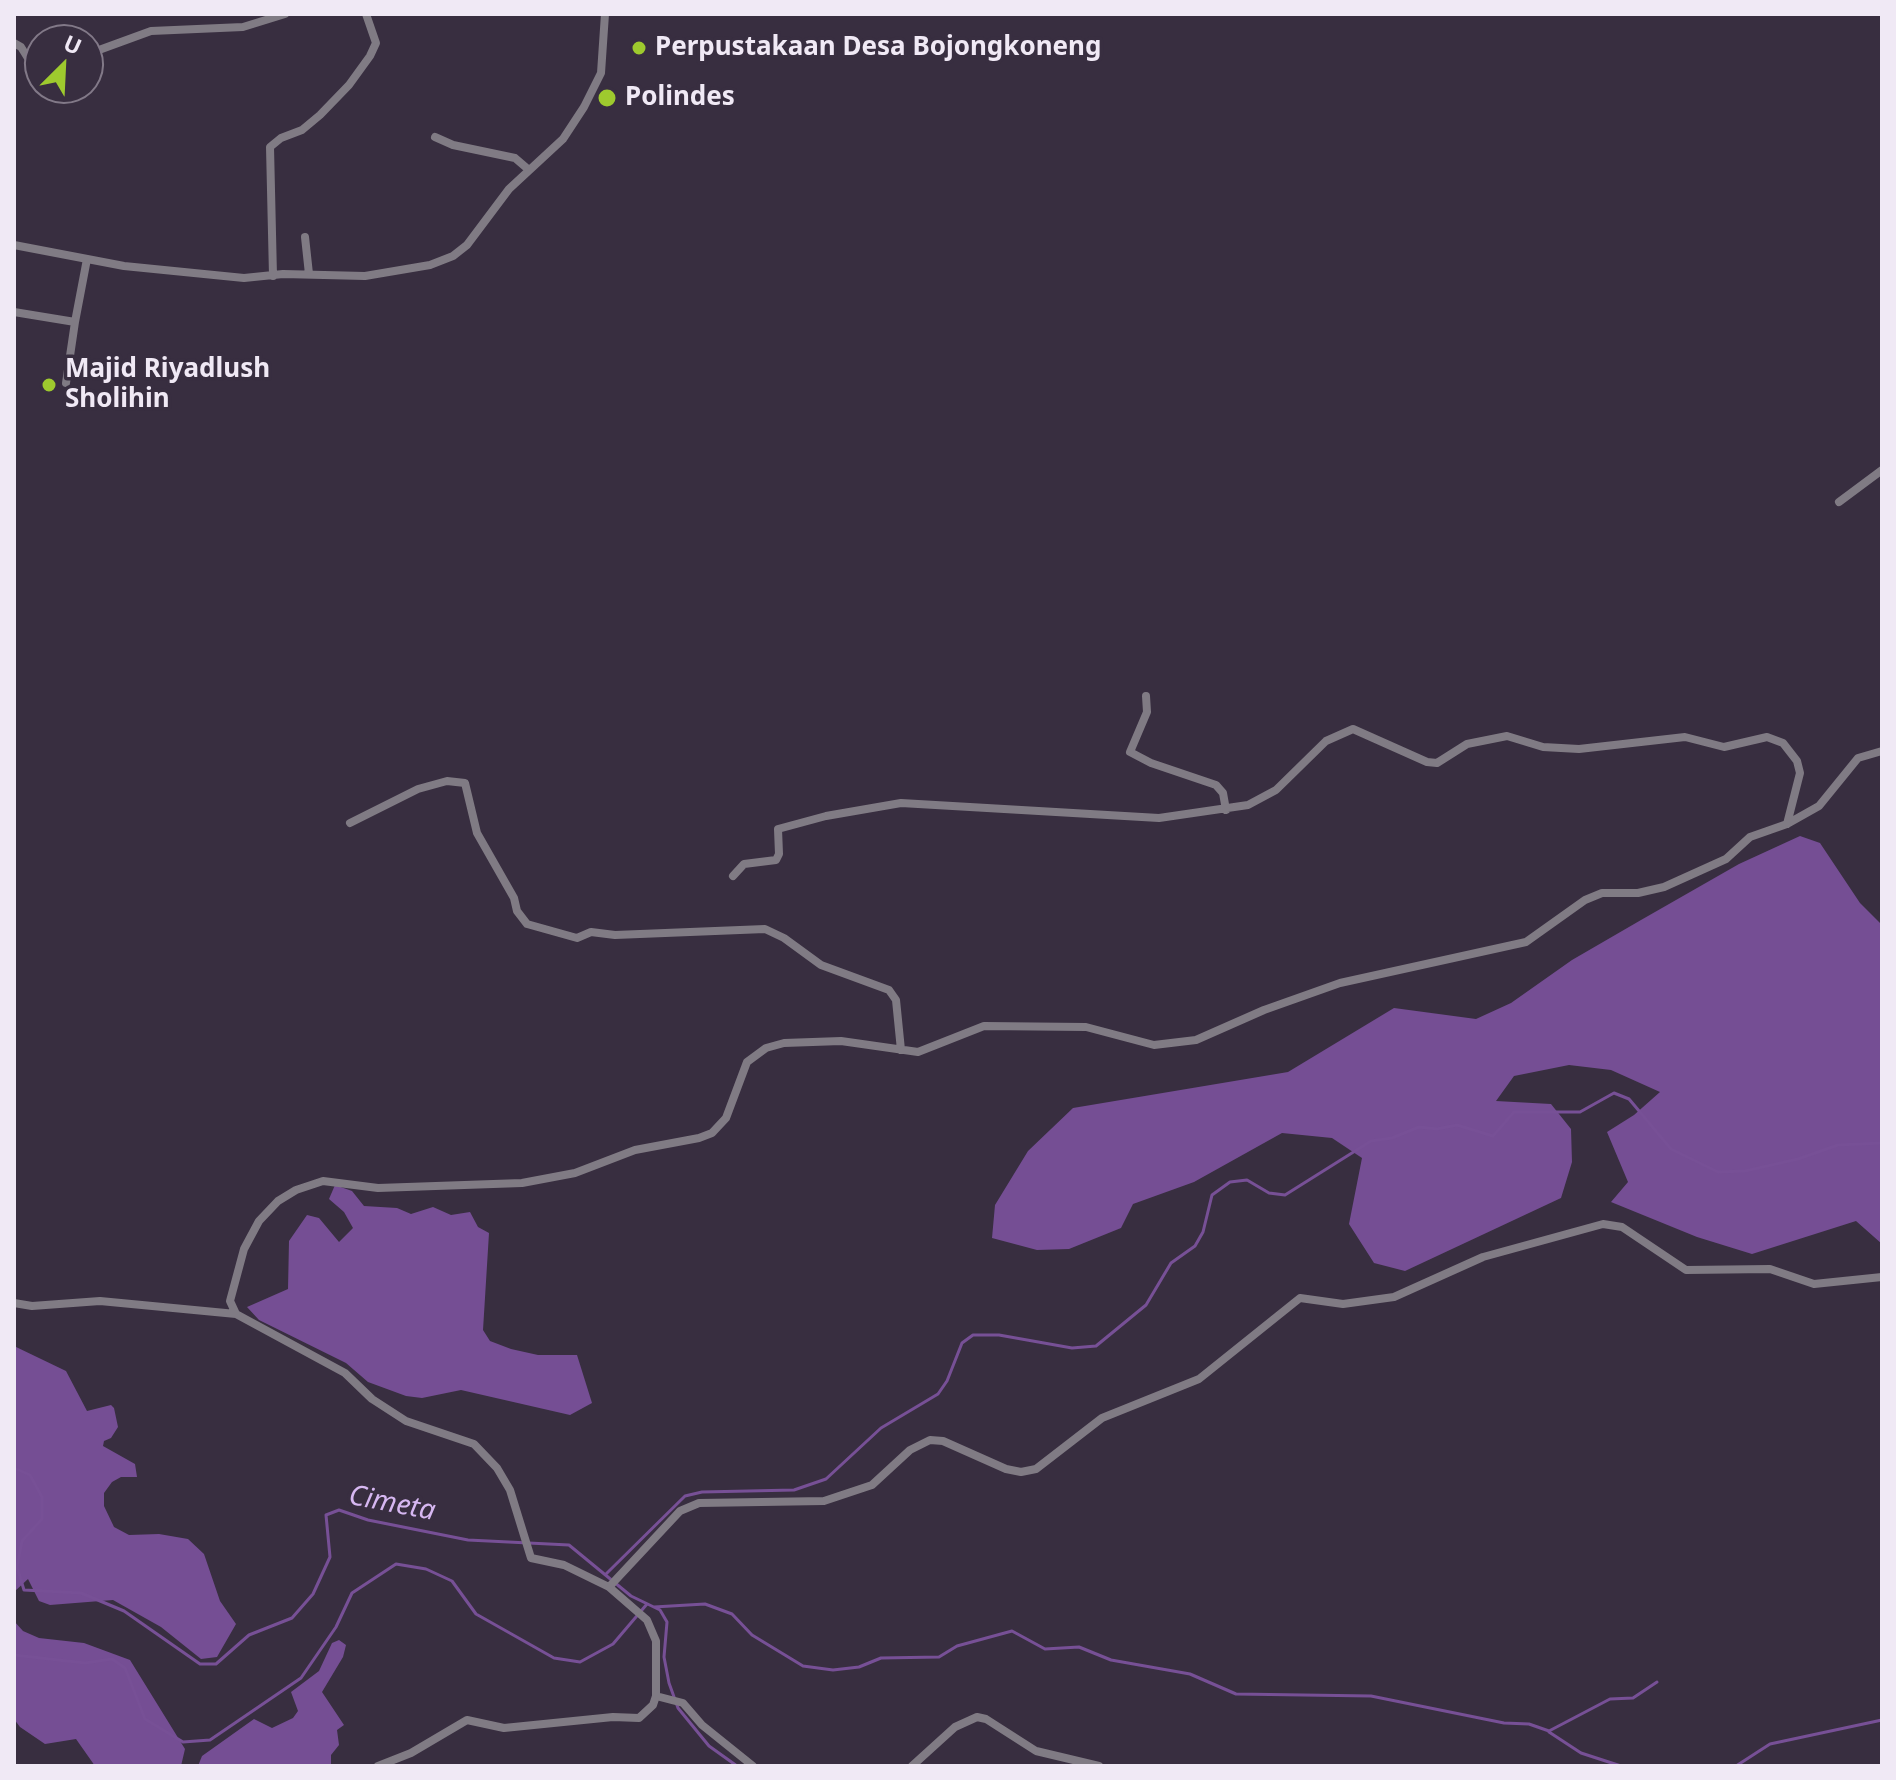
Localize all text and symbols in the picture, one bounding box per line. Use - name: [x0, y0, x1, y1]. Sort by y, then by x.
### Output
- north arrow: [24, 24, 104, 104]
- text: U: [59, 27, 87, 61]
- place label: Perpustakaan Desa Bojongkoneng: [655, 32, 1101, 64]
- marker: Perpustakaan Desa Bojongkoneng: [630, 39, 648, 57]
- place label: Polindes: [625, 82, 735, 114]
- marker: Polindes: [596, 87, 618, 109]
- place label: Majid Riyadlush Sholihin: [65, 354, 270, 416]
- marker: Majid Riyadlush Sholihin: [40, 376, 58, 394]
- water label: Cimeta: [346, 1479, 438, 1529]

